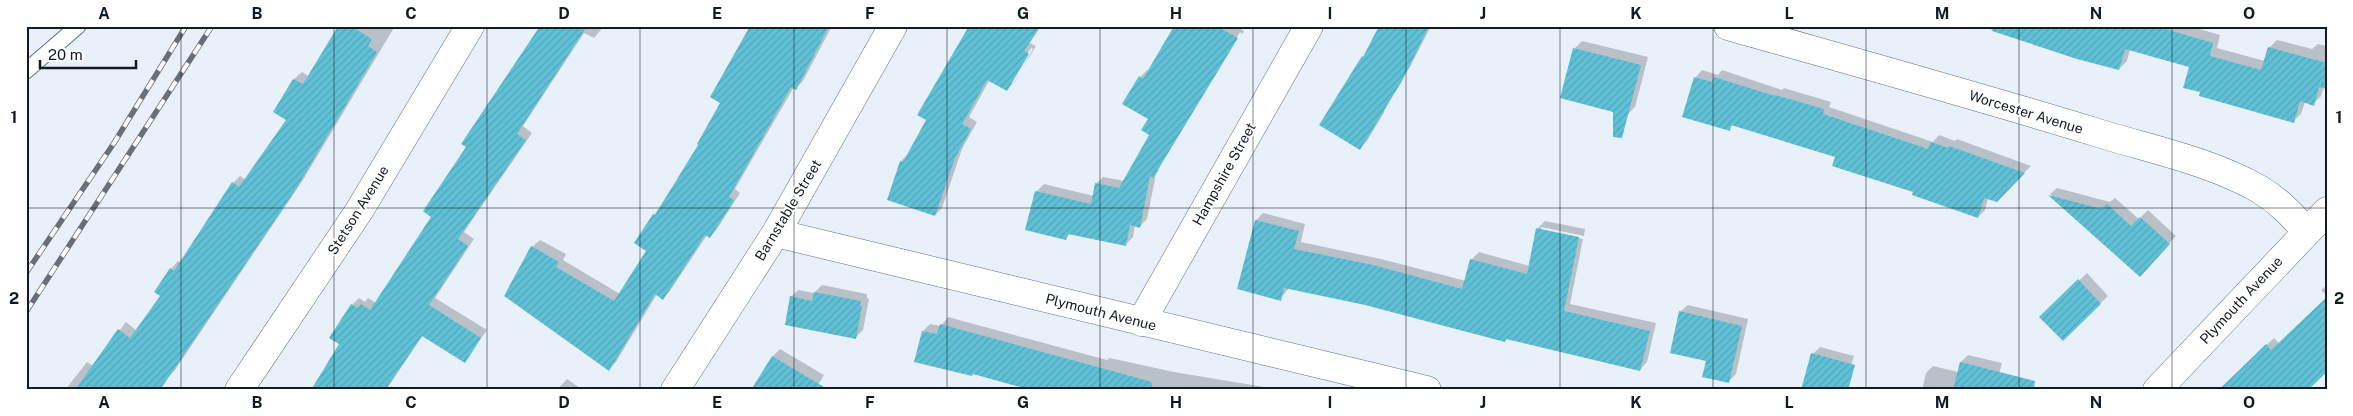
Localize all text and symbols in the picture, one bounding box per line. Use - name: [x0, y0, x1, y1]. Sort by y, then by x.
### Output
- text: A: [98, 4, 110, 23]
- text: B: [252, 4, 263, 23]
- text: C: [405, 4, 417, 23]
- text: D: [558, 4, 570, 23]
- text: E: [712, 4, 722, 23]
- text: F: [865, 4, 875, 23]
- text: G: [1017, 4, 1029, 23]
- text: H: [1170, 4, 1182, 23]
- text: I: [1328, 4, 1332, 23]
- text: J: [1480, 4, 1486, 23]
- text: K: [1630, 4, 1642, 23]
- text: L: [1784, 4, 1794, 23]
- text: M: [1935, 4, 1949, 23]
- text: N: [2090, 4, 2102, 23]
- text: O: [2243, 4, 2255, 23]
- scale bar: [40, 38, 136, 70]
- text: 20 m: [48, 46, 83, 63]
- street label: Worcester Avenue: [1967, 87, 2085, 137]
- text: 1: [11, 108, 17, 127]
- text: 1: [2336, 108, 2342, 127]
- street label: Hampshire Street: [1189, 120, 1259, 228]
- street label: Barnstable Street: [752, 157, 824, 263]
- street label: Stetson Avenue: [324, 162, 392, 257]
- street label: Plymouth Avenue: [2196, 253, 2286, 347]
- text: 2: [9, 289, 19, 308]
- text: 2: [2334, 289, 2344, 308]
- street label: Plymouth Avenue: [1044, 291, 1158, 334]
- text: A: [98, 393, 110, 412]
- text: B: [252, 393, 263, 412]
- text: C: [405, 393, 417, 412]
- text: D: [558, 393, 570, 412]
- text: E: [712, 393, 722, 412]
- text: F: [865, 393, 875, 412]
- text: G: [1017, 393, 1029, 412]
- text: H: [1170, 393, 1182, 412]
- text: I: [1328, 393, 1332, 412]
- text: J: [1480, 393, 1486, 412]
- text: K: [1630, 393, 1642, 412]
- text: L: [1784, 393, 1794, 412]
- text: M: [1935, 393, 1949, 412]
- text: N: [2090, 393, 2102, 412]
- text: O: [2243, 393, 2255, 412]

